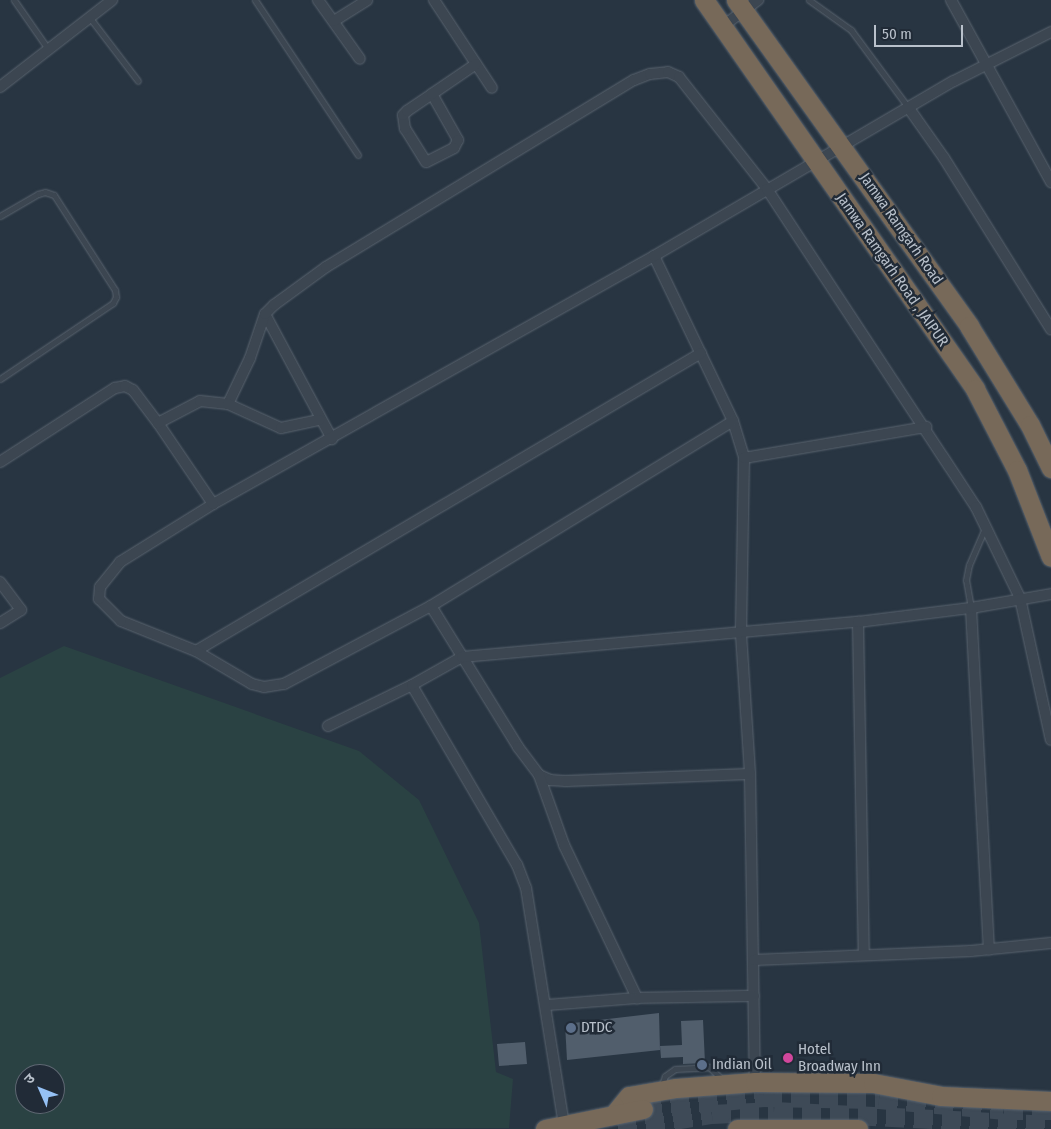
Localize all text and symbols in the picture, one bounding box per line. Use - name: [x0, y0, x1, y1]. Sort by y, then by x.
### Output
- scale bar: [876, 15, 965, 47]
- text: 50 m: [882, 25, 912, 43]
- street label: Jamwa Ramgarh Road: [856, 170, 946, 288]
- street label: Jamwa Ramgarh Road , JAIPUR: [832, 190, 952, 350]
- place label: DTDC: [581, 1019, 612, 1037]
- marker: DTDC: [565, 1022, 577, 1034]
- place label: Hotel Broadway Inn: [798, 1040, 881, 1075]
- marker: Hotel Broadway Inn: [782, 1052, 794, 1064]
- place label: Indian Oil: [712, 1056, 772, 1074]
- marker: Indian Oil: [696, 1059, 708, 1071]
- north arrow: [15, 1064, 65, 1114]
- text: उ: [21, 1070, 39, 1088]

